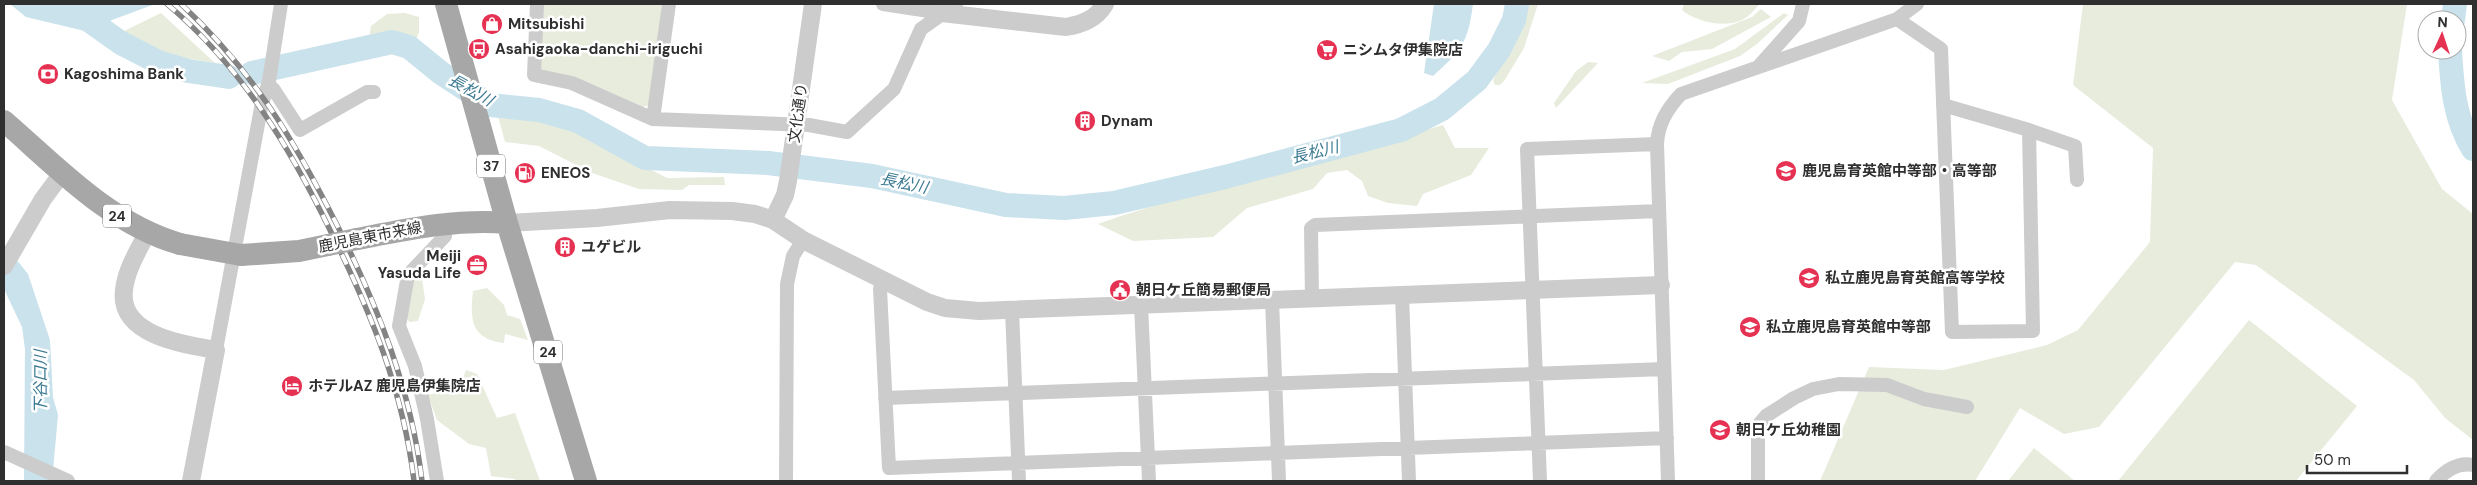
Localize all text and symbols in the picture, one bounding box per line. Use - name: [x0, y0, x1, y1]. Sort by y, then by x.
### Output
- north arrow: [2417, 10, 2467, 60]
- shop icon: Mitsubishi: [480, 12, 504, 36]
- text: N: [2437, 13, 2448, 31]
- place label: Mitsubishi: [508, 14, 584, 34]
- bus stop icon: Asahigaoka-danchi-iriguchi: [467, 37, 491, 61]
- supermarket icon: ニシムタ伊集院店: [1315, 38, 1339, 62]
- place label: Asahigaoka-danchi-iriguchi: [495, 39, 703, 59]
- place label: ニシムタ伊集院店: [1343, 40, 1463, 60]
- bank icon: Kagoshima Bank: [36, 62, 60, 86]
- place label: Kagoshima Bank: [64, 64, 184, 84]
- water label: 長松川: [445, 69, 499, 112]
- street label: 文化通り: [784, 82, 812, 144]
- building icon: Dynam: [1073, 109, 1097, 133]
- place label: Dynam: [1101, 111, 1153, 131]
- water label: 長松川: [1289, 136, 1343, 168]
- road number: 37: [477, 154, 505, 178]
- school or university icon: 鹿児島育英館中等部・高等部: [1774, 159, 1798, 183]
- fuel station icon: ENEOS: [513, 161, 537, 185]
- place label: 鹿児島育英館中等部・高等部: [1802, 161, 1997, 181]
- place label: ENEOS: [541, 163, 590, 183]
- water label: 長松川: [878, 168, 932, 199]
- road number: 24: [103, 205, 131, 228]
- street label: 鹿児島東市来線: [317, 217, 423, 257]
- building icon: ユゲビル: [553, 235, 577, 259]
- place label: ユゲビル: [581, 237, 641, 257]
- place label: Meiji Yasuda Life: [378, 246, 461, 283]
- office icon: Meiji Yasuda Life: [465, 253, 489, 277]
- school or university icon: 私立鹿児島育英館高等学校: [1797, 266, 1821, 290]
- place label: 私立鹿児島育英館高等学校: [1825, 268, 2005, 288]
- public building icon: 朝日ケ丘簡易郵便局: [1108, 278, 1132, 302]
- place label: 朝日ケ丘簡易郵便局: [1136, 280, 1271, 300]
- school or university icon: 私立鹿児島育英館中等部: [1738, 315, 1762, 339]
- place label: 私立鹿児島育英館中等部: [1766, 317, 1931, 337]
- road number: 24: [534, 341, 562, 364]
- water label: 下谷口川: [30, 348, 51, 414]
- hotel icon: ホテルAZ 鹿児島伊集院店: [280, 374, 304, 398]
- place label: ホテルAZ 鹿児島伊集院店: [308, 376, 481, 396]
- school or university icon: 朝日ケ丘幼稚園: [1708, 418, 1732, 442]
- place label: 朝日ケ丘幼稚園: [1736, 420, 1841, 440]
- scale bar: [2307, 442, 2407, 474]
- text: 50 m: [2314, 450, 2351, 470]

